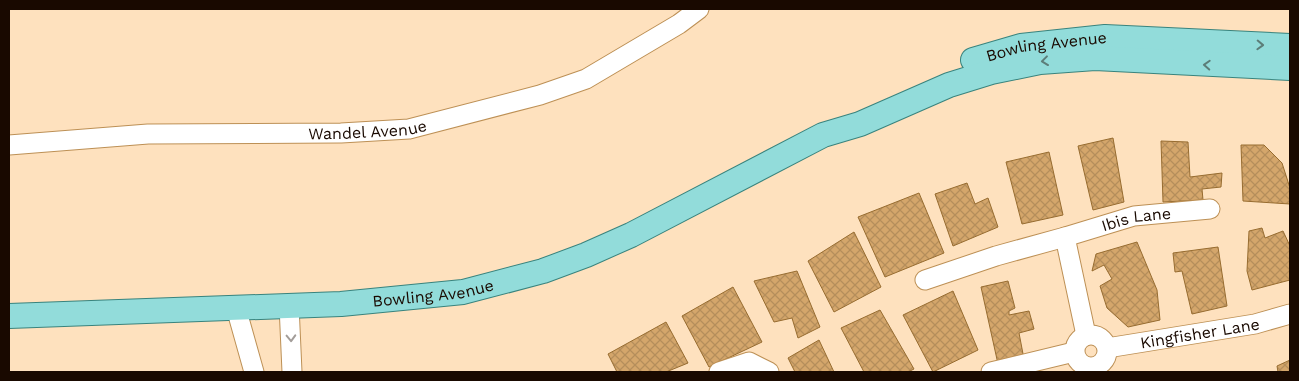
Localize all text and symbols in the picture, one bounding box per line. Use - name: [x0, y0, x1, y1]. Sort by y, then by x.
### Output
- street label: Bowling Avenue: [984, 28, 1108, 66]
- one-way arrow: [1257, 39, 1265, 50]
- one-way arrow: [1040, 55, 1048, 66]
- one-way arrow: [1202, 59, 1210, 70]
- street label: Wandel Avenue: [308, 116, 429, 143]
- street label: Ibis Lane: [1099, 204, 1172, 235]
- street label: Bowling Avenue: [372, 275, 496, 311]
- street label: Kingfisher Lane: [1139, 314, 1261, 352]
- one-way arrow: [286, 335, 297, 343]

